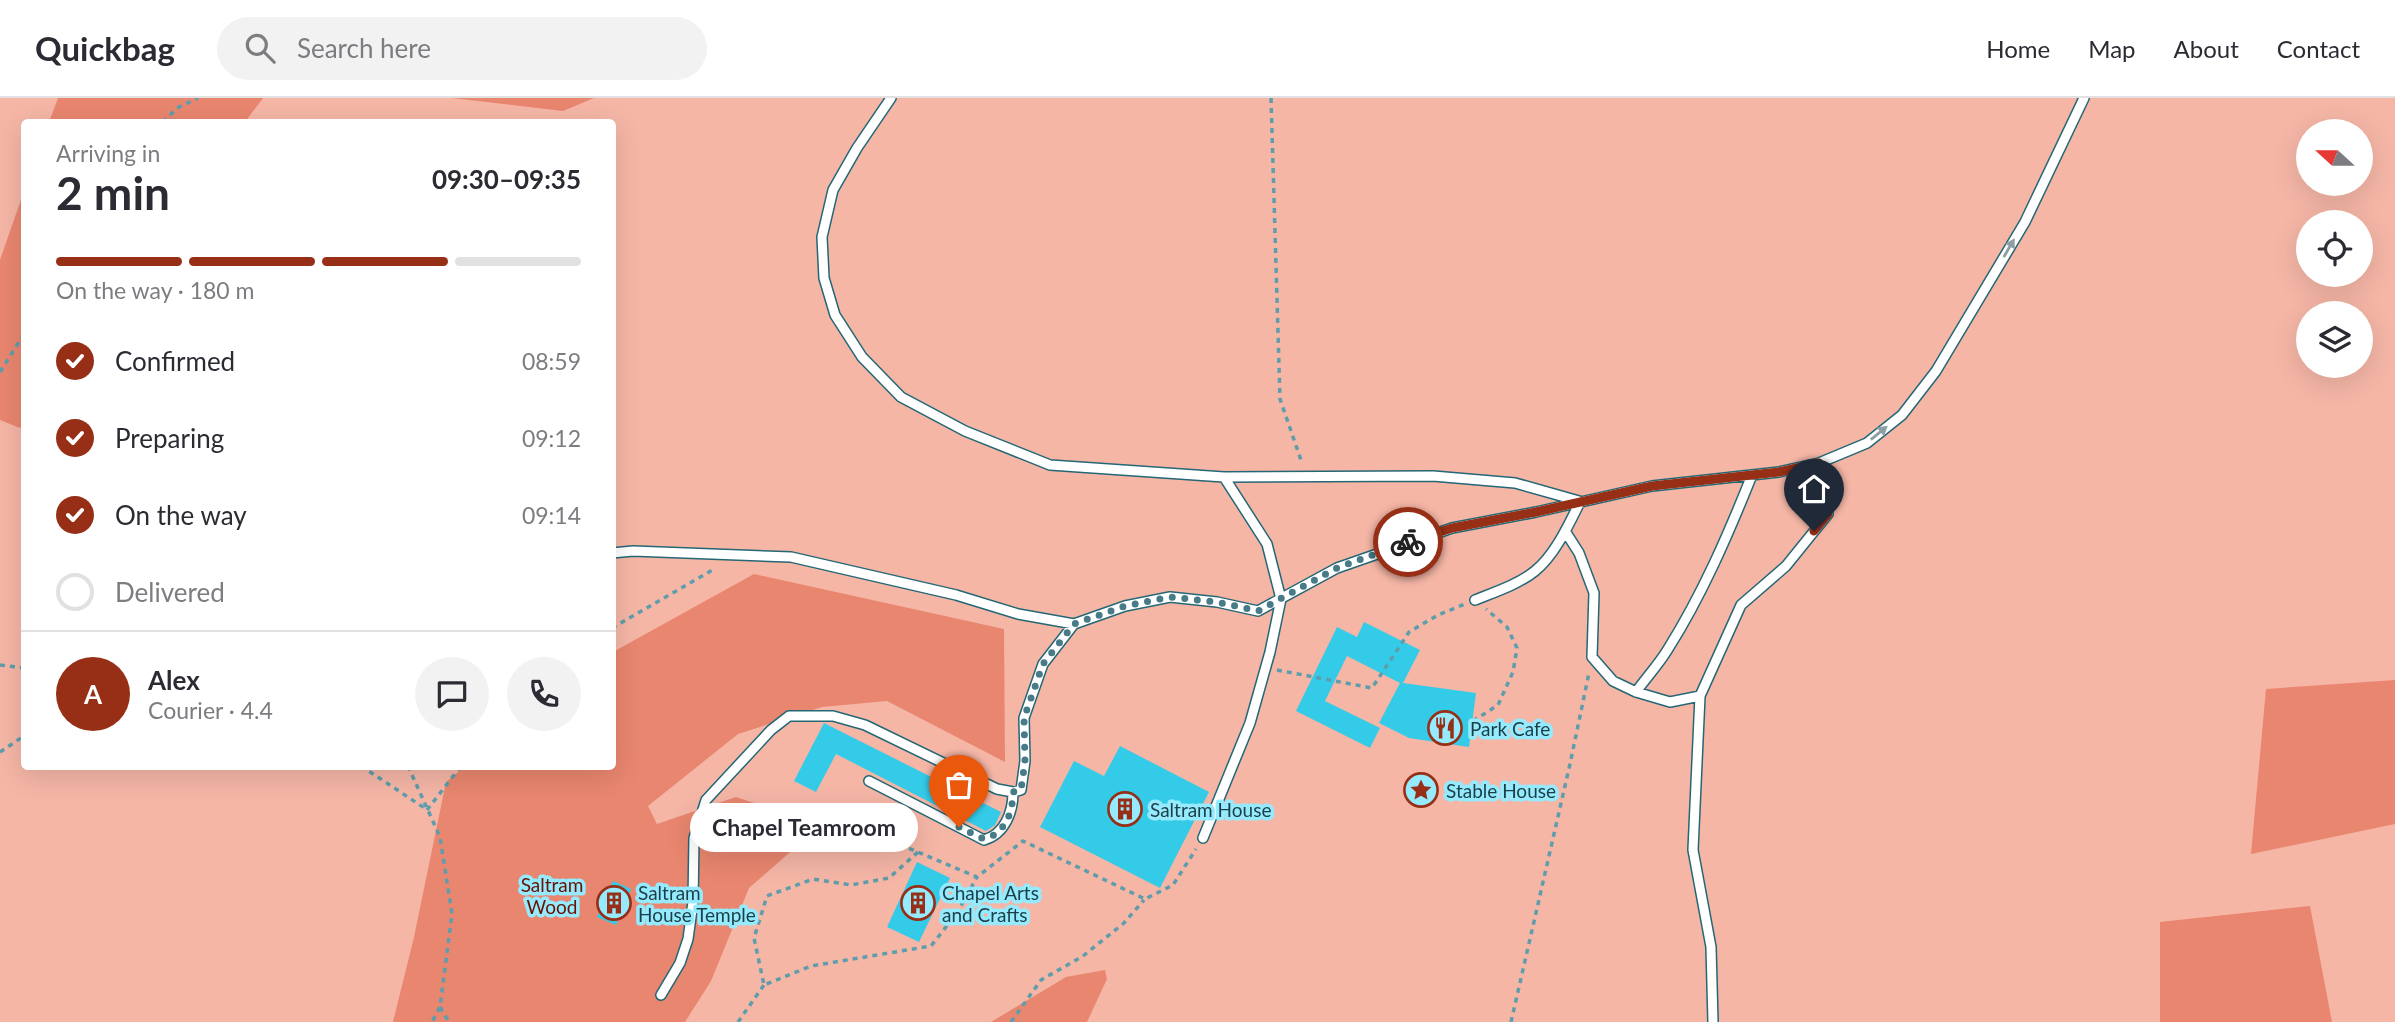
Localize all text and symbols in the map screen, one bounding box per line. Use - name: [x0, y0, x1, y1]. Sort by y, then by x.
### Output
- search box: [217, 17, 707, 80]
- text: Quickbag: [35, 28, 175, 68]
- icon: search: [241, 29, 279, 67]
- text: Search here: [297, 32, 431, 64]
- text: Home: [1986, 34, 2050, 63]
- text: Map: [2088, 34, 2136, 63]
- text: About: [2174, 34, 2239, 63]
- text: Contact: [2277, 34, 2360, 63]
- north arrow: [2296, 119, 2373, 196]
- map controls: [2296, 119, 2373, 378]
- text: Arriving in: [56, 139, 160, 167]
- text: 09:30–09:35: [432, 163, 581, 195]
- text: 2 min: [56, 165, 170, 220]
- button: locate: [2296, 210, 2373, 287]
- one-way arrow: [2003, 239, 2016, 258]
- text: On the way · 180 m: [56, 276, 255, 304]
- button: layers: [2296, 301, 2373, 378]
- icon: check: [56, 342, 94, 380]
- text: Confirmed: [115, 345, 235, 377]
- text: 08:59: [522, 347, 581, 375]
- icon: check: [56, 419, 94, 457]
- text: Preparing: [115, 422, 224, 454]
- text: 09:12: [522, 424, 581, 452]
- one-way arrow: [1871, 426, 1888, 441]
- pin: [1784, 459, 1844, 531]
- icon: home: [1795, 470, 1833, 508]
- icon: check: [56, 496, 94, 534]
- text: On the way: [115, 499, 247, 531]
- text: 09:14: [522, 501, 581, 529]
- courier: [1373, 507, 1443, 577]
- icon: bike: [1389, 523, 1427, 561]
- text: Delivered: [115, 576, 225, 608]
- button: chat: [415, 657, 489, 731]
- button: phone: [507, 657, 581, 731]
- text: Alex: [148, 664, 200, 696]
- text: A: [84, 678, 102, 710]
- text: Courier · 4.4: [148, 696, 273, 724]
- restaurant icon: Park Cafe: [1426, 709, 1464, 747]
- place label: Park Cafe: [1470, 717, 1550, 740]
- pin: [929, 755, 989, 827]
- icon: bag: [940, 766, 978, 804]
- place icon: Stable House: [1402, 771, 1440, 809]
- place label: Stable House: [1446, 779, 1556, 802]
- building icon: Saltram House: [1106, 790, 1144, 828]
- place label: Saltram House: [1150, 798, 1271, 821]
- callout: Chapel Teamroom: [690, 802, 917, 852]
- text: Chapel Teamroom: [712, 813, 896, 841]
- park label: Saltram Wood: [521, 873, 583, 918]
- place label: Saltram House Temple: [638, 881, 756, 926]
- place label: Chapel Arts and Crafts: [942, 881, 1039, 926]
- building icon: Saltram House Temple: [595, 884, 633, 922]
- building icon: Chapel Arts and Crafts: [899, 884, 937, 922]

